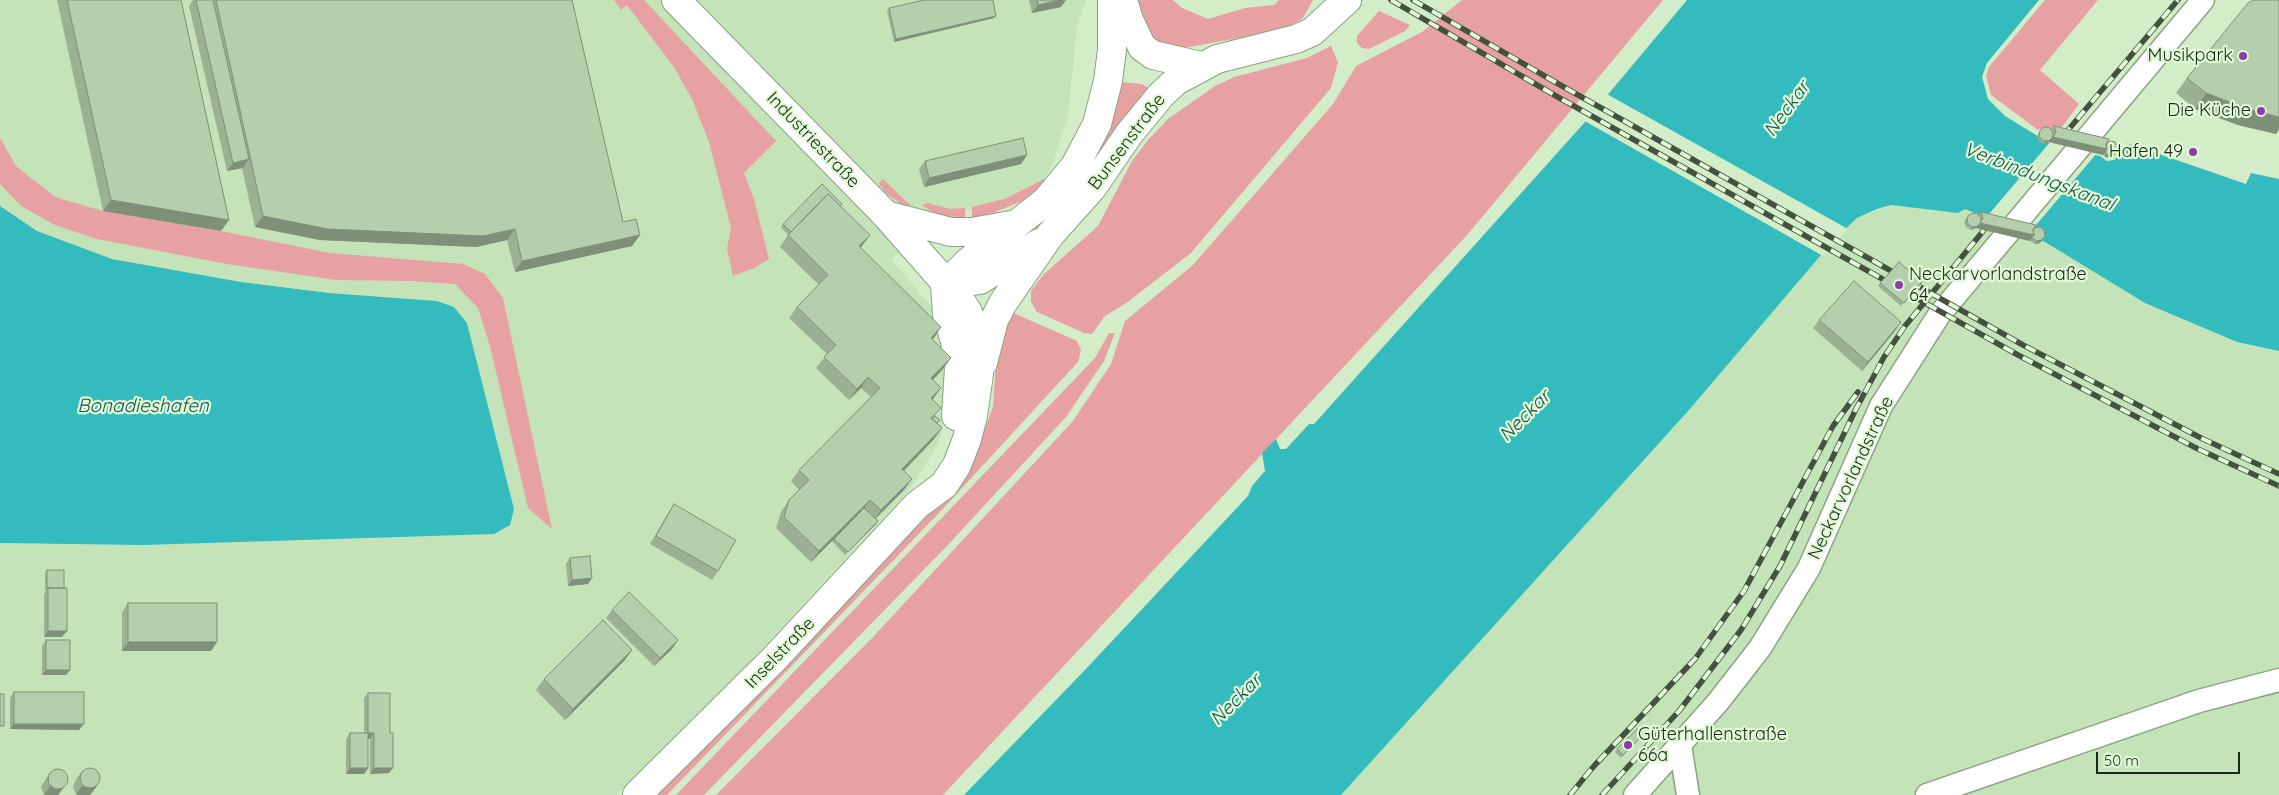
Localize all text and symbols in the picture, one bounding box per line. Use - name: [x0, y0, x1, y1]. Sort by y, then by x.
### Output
- place label: Musikpark: [2148, 45, 2233, 67]
- marker: Musikpark: [2237, 50, 2249, 62]
- water label: Neckar: [1759, 77, 1815, 141]
- street label: Industriestraße: [762, 88, 864, 192]
- street label: Bunsenstraße: [1084, 90, 1170, 194]
- place label: Die Küche: [2167, 100, 2251, 122]
- marker: Die Küche: [2255, 105, 2267, 117]
- water label: Verbindungskanal: [1960, 138, 2118, 216]
- place label: Hafen 49: [2109, 141, 2183, 163]
- marker: Hafen 49: [2187, 146, 2199, 158]
- place label: Neckarvorlandstraße 64: [1909, 264, 2087, 306]
- marker: Neckarvorlandstraße 64: [1893, 279, 1905, 291]
- water label: Neckar: [1495, 386, 1555, 446]
- street label: Neckarvorlandstraße: [1804, 393, 1898, 563]
- water label: Bonadieshafen: [77, 395, 209, 417]
- street label: Inselstraße: [741, 613, 819, 693]
- water label: Neckar: [1206, 670, 1266, 730]
- place label: Güterhallenstraße 66a: [1638, 724, 1787, 766]
- marker: Güterhallenstraße 66a: [1622, 739, 1634, 751]
- scale bar: [2099, 742, 2243, 774]
- text: 50 m: [2104, 751, 2139, 770]

